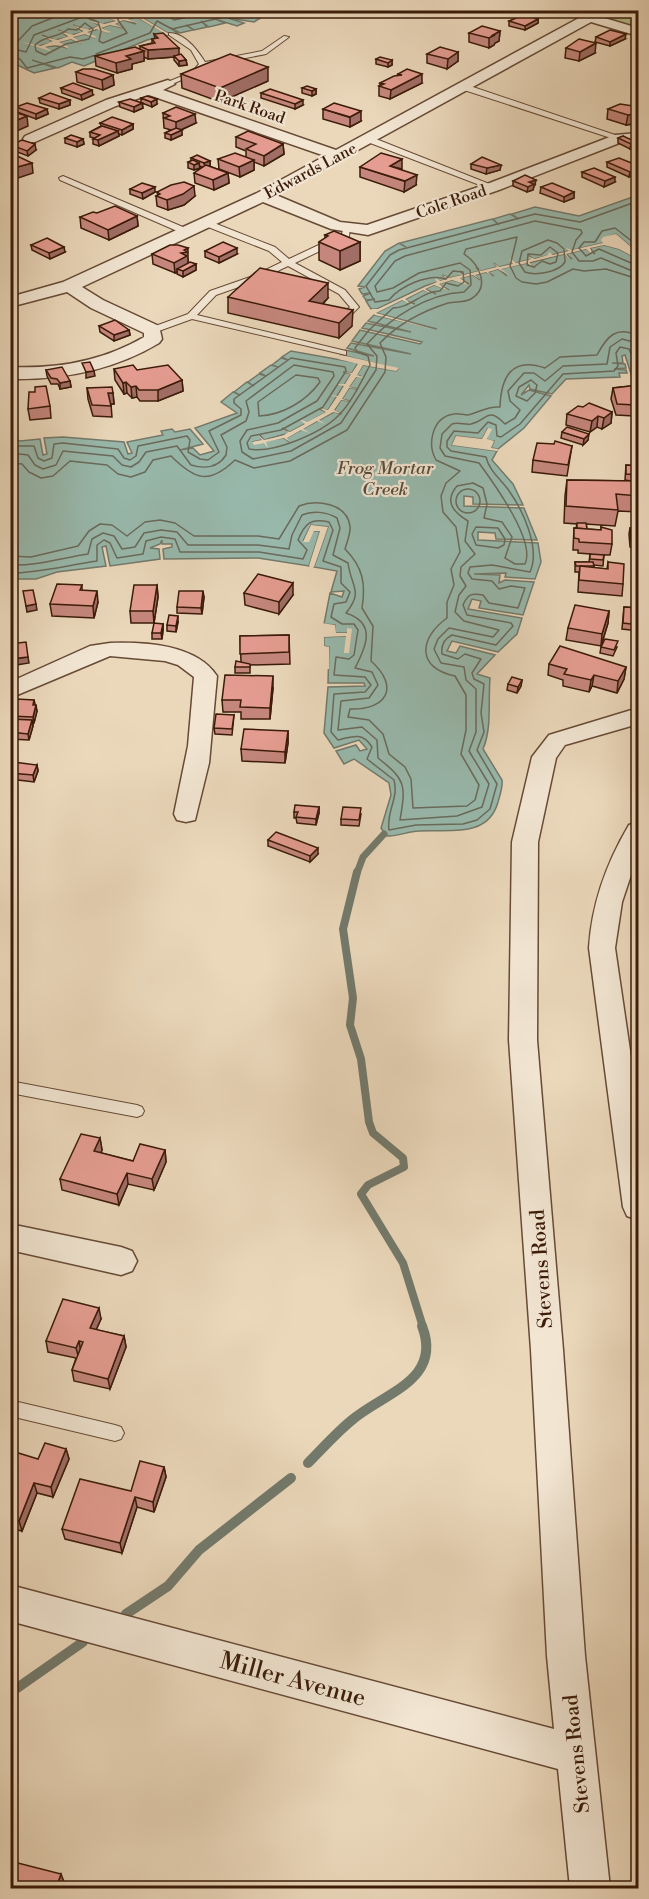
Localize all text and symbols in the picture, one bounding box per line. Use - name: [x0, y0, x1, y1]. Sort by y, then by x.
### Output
- street label: Park Road: [212, 85, 288, 128]
- street label: Edwards Lane: [261, 138, 360, 204]
- street label: Cole Road: [413, 181, 489, 223]
- water label: Frog Mortar Creek: [337, 457, 434, 501]
- street label: Stevens Road: [526, 1208, 559, 1329]
- street label: Miller Avenue: [216, 1646, 369, 1714]
- street label: Stevens Road: [559, 1693, 596, 1814]

